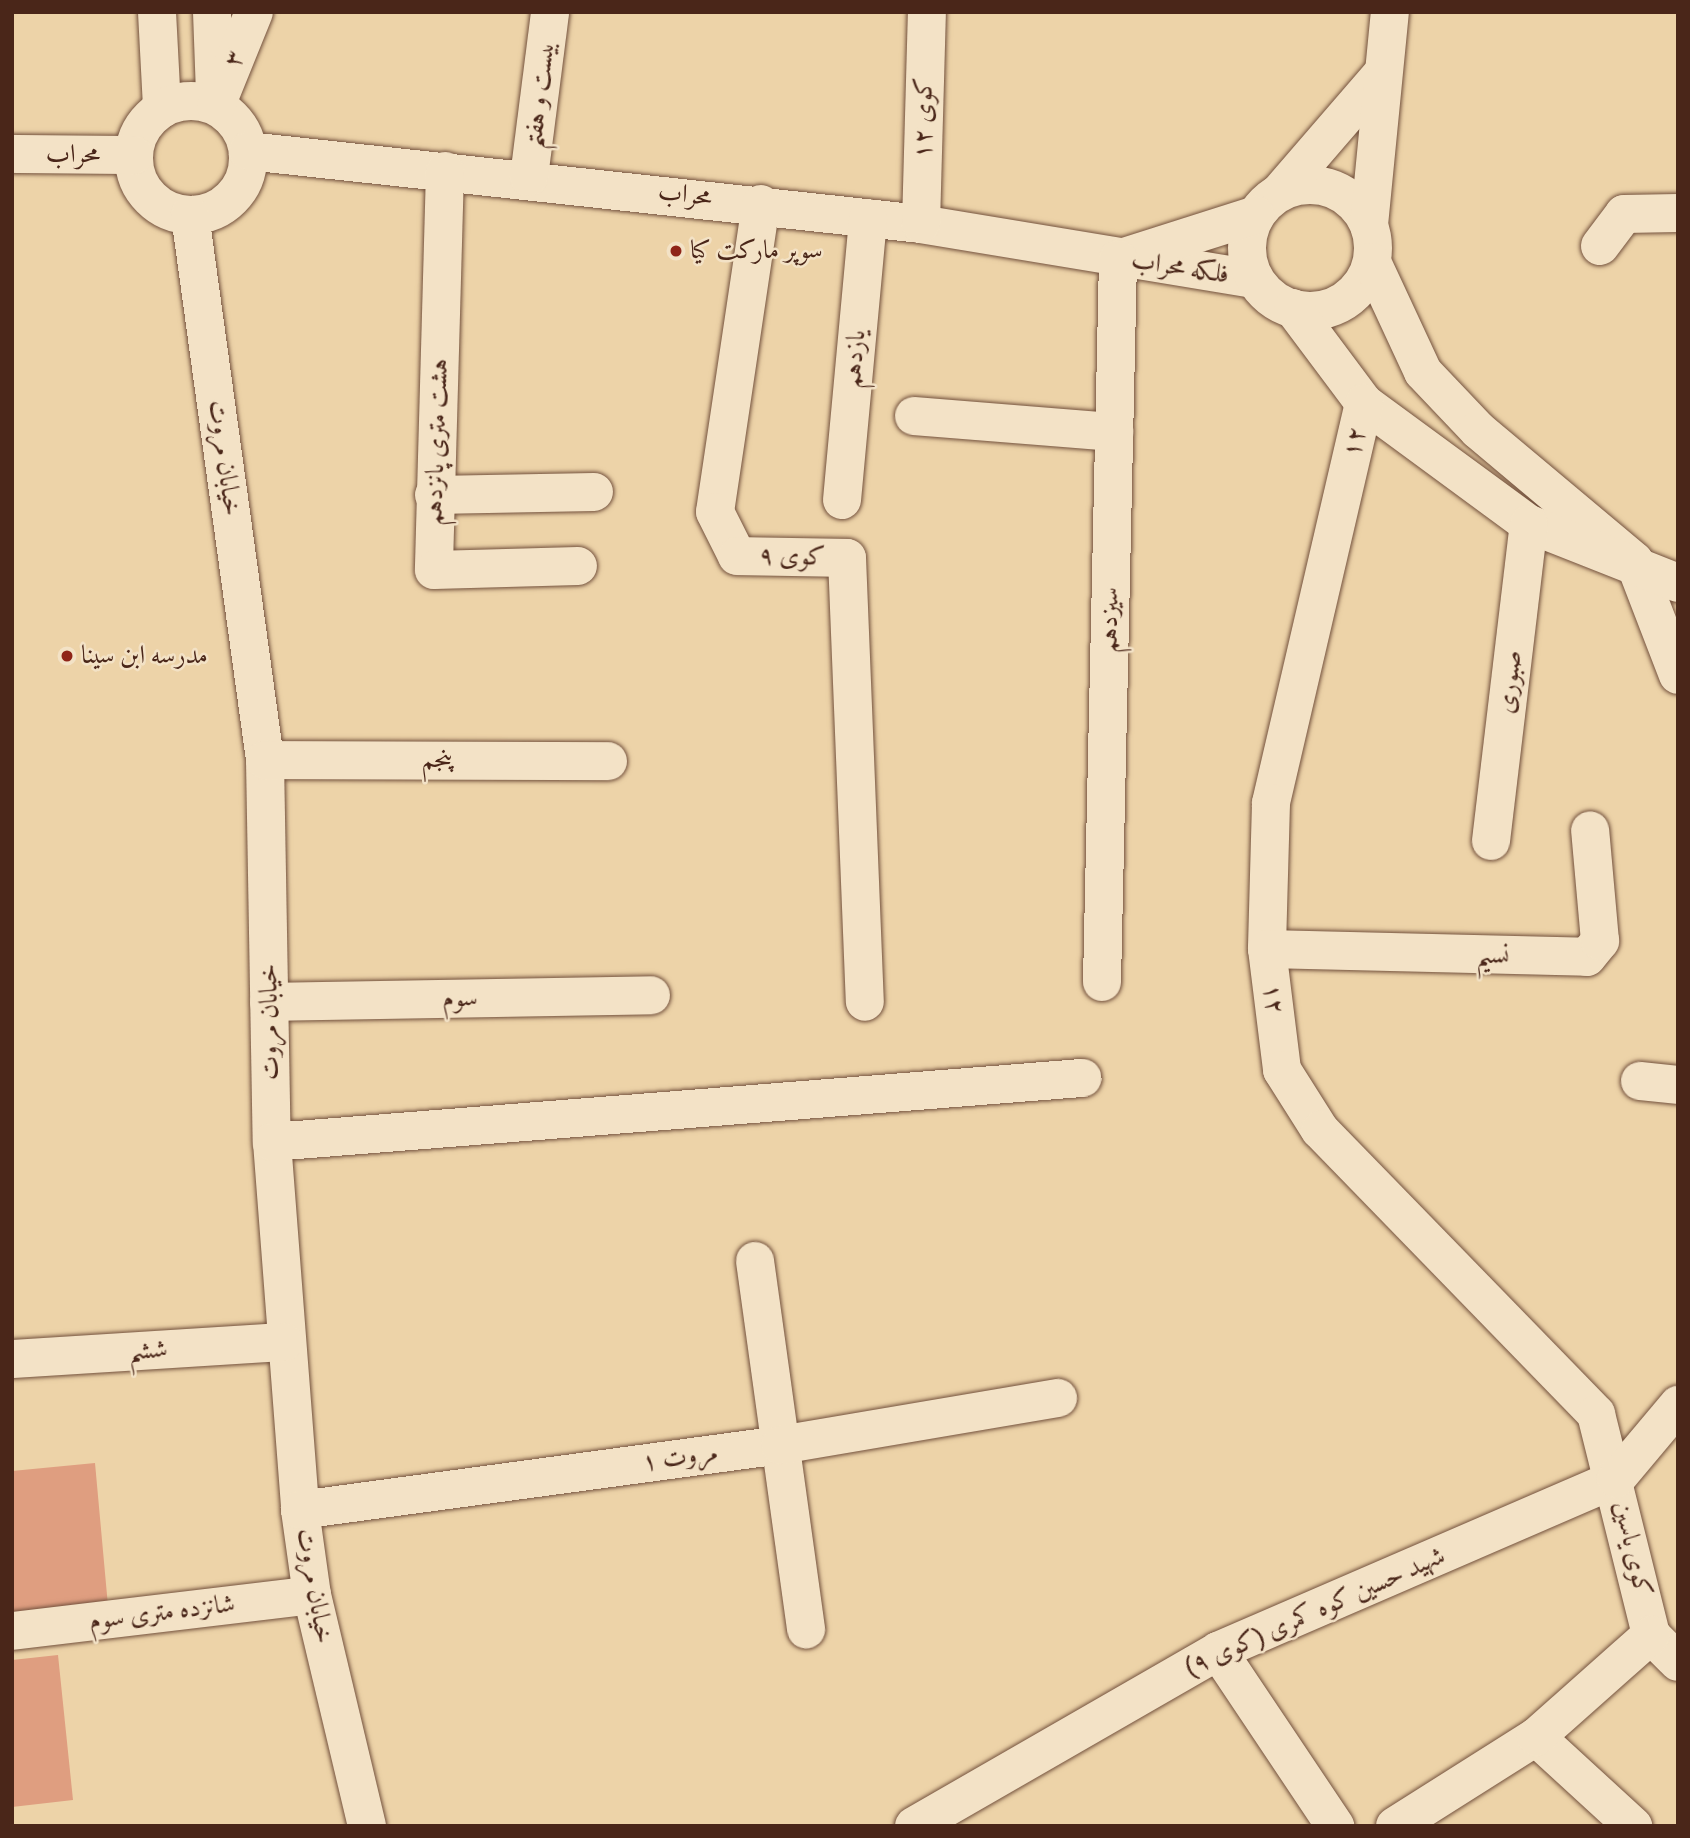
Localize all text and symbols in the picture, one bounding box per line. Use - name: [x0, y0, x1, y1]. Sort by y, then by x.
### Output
- street label: بیست و هفتم: [518, 40, 562, 150]
- street label: ۳: [218, 46, 252, 72]
- street label: کوی ۱۲: [908, 77, 940, 159]
- street label: محراب: [46, 139, 100, 171]
- street label: محراب: [656, 176, 714, 214]
- place label: سوپر مارکت کیا: [690, 235, 823, 267]
- marker: سوپر مارکت کیا: [668, 243, 684, 259]
- street label: فلکه محراب: [1129, 245, 1231, 291]
- street label: یازدهم: [837, 329, 873, 389]
- street label: هشت متری پانزدهم: [418, 358, 456, 526]
- street label: خیابان مروت: [200, 398, 248, 518]
- street label: ۱۲: [1336, 424, 1374, 460]
- street label: کوی ۹: [758, 541, 826, 573]
- street label: سیزدهم: [1094, 587, 1126, 653]
- place label: مدرسه ابن سینا: [81, 640, 208, 672]
- marker: مدرسه ابن سینا: [59, 648, 75, 664]
- street label: صبوری: [1491, 648, 1529, 716]
- street label: پنجم: [421, 744, 453, 776]
- street label: نسیم: [1476, 940, 1510, 972]
- street label: خیابان مروت: [253, 964, 287, 1080]
- street label: ۱۲: [1256, 982, 1290, 1016]
- street label: سوم: [442, 983, 478, 1015]
- street label: ششم: [127, 1334, 169, 1368]
- street label: مروت ۱: [640, 1437, 720, 1479]
- street label: کوی یاسین: [1606, 1498, 1658, 1600]
- street label: خیابان مروت: [289, 1526, 339, 1646]
- street label: شهید حسین کوه کمری (کوی ۹): [1180, 1540, 1450, 1684]
- street label: شانزده متری سوم: [87, 1589, 237, 1637]

